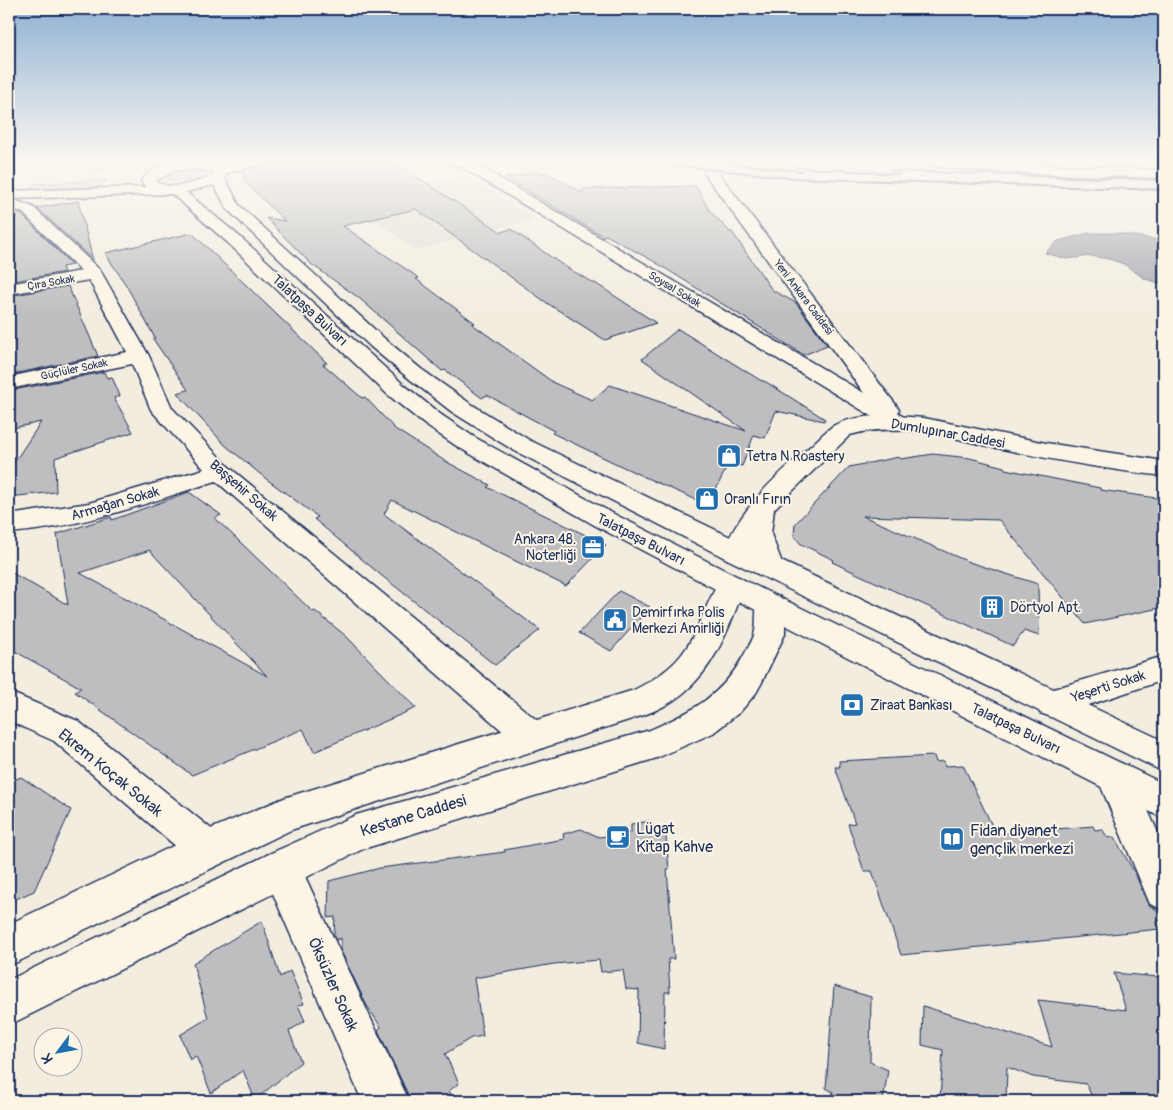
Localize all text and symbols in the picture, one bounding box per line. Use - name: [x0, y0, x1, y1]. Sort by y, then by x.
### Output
- street label: Yeni Ankara Caddesi: [771, 256, 836, 337]
- street label: Soysal Sokak: [646, 269, 704, 310]
- street label: Talatpaşa Bulvarı: [268, 271, 351, 350]
- street label: Çıra Sokak: [26, 272, 76, 293]
- street label: Güçlüler Sokak: [40, 356, 109, 383]
- street label: Dumlupınar Caddesi: [890, 415, 1007, 452]
- shop icon: Tetra N Roastery: [716, 443, 742, 469]
- place label: Tetra N Roastery: [746, 448, 844, 465]
- street label: Başşehir Sokak: [206, 456, 281, 525]
- street label: Armağan Sokak: [69, 483, 161, 524]
- shop icon: Oranlı Fırın: [694, 486, 720, 512]
- place label: Oranlı Fırın: [724, 491, 791, 508]
- street label: Talatpaşa Bulvarı: [594, 510, 688, 569]
- place label: Ankara 48. Noterliği: [514, 531, 576, 564]
- office icon: Ankara 48. Noterliği: [580, 534, 606, 560]
- building icon: Dörtyol Apt.: [979, 594, 1005, 620]
- place label: Dörtyol Apt.: [1010, 599, 1081, 616]
- place label: Demirfırka Polis Merkezi Amirliği: [632, 604, 725, 637]
- public building icon: Demirfırka Polis Merkezi Amirliği: [602, 607, 628, 633]
- street label: Yeşerti Sokak: [1068, 666, 1147, 707]
- bank icon: Ziraat Bankası: [839, 692, 865, 718]
- place label: Ziraat Bankası: [870, 697, 953, 714]
- street label: Talatpaşa Bulvarı: [968, 699, 1063, 757]
- street label: Ekrem Koçak Sokak: [54, 725, 167, 821]
- street label: Kestane Caddesi: [358, 790, 469, 842]
- place label: Lügat Kitap Kahve: [636, 819, 713, 857]
- place label: Fidan diyanet gençlik merkezi: [970, 821, 1073, 859]
- cafe icon: Lügat Kitap Kahve: [605, 824, 631, 850]
- library icon: Fidan diyanet gençlik merkezi: [939, 826, 965, 852]
- street label: Öksüzler Sokak: [303, 934, 363, 1035]
- north arrow: [32, 1028, 82, 1078]
- text: K: [38, 1050, 57, 1067]

